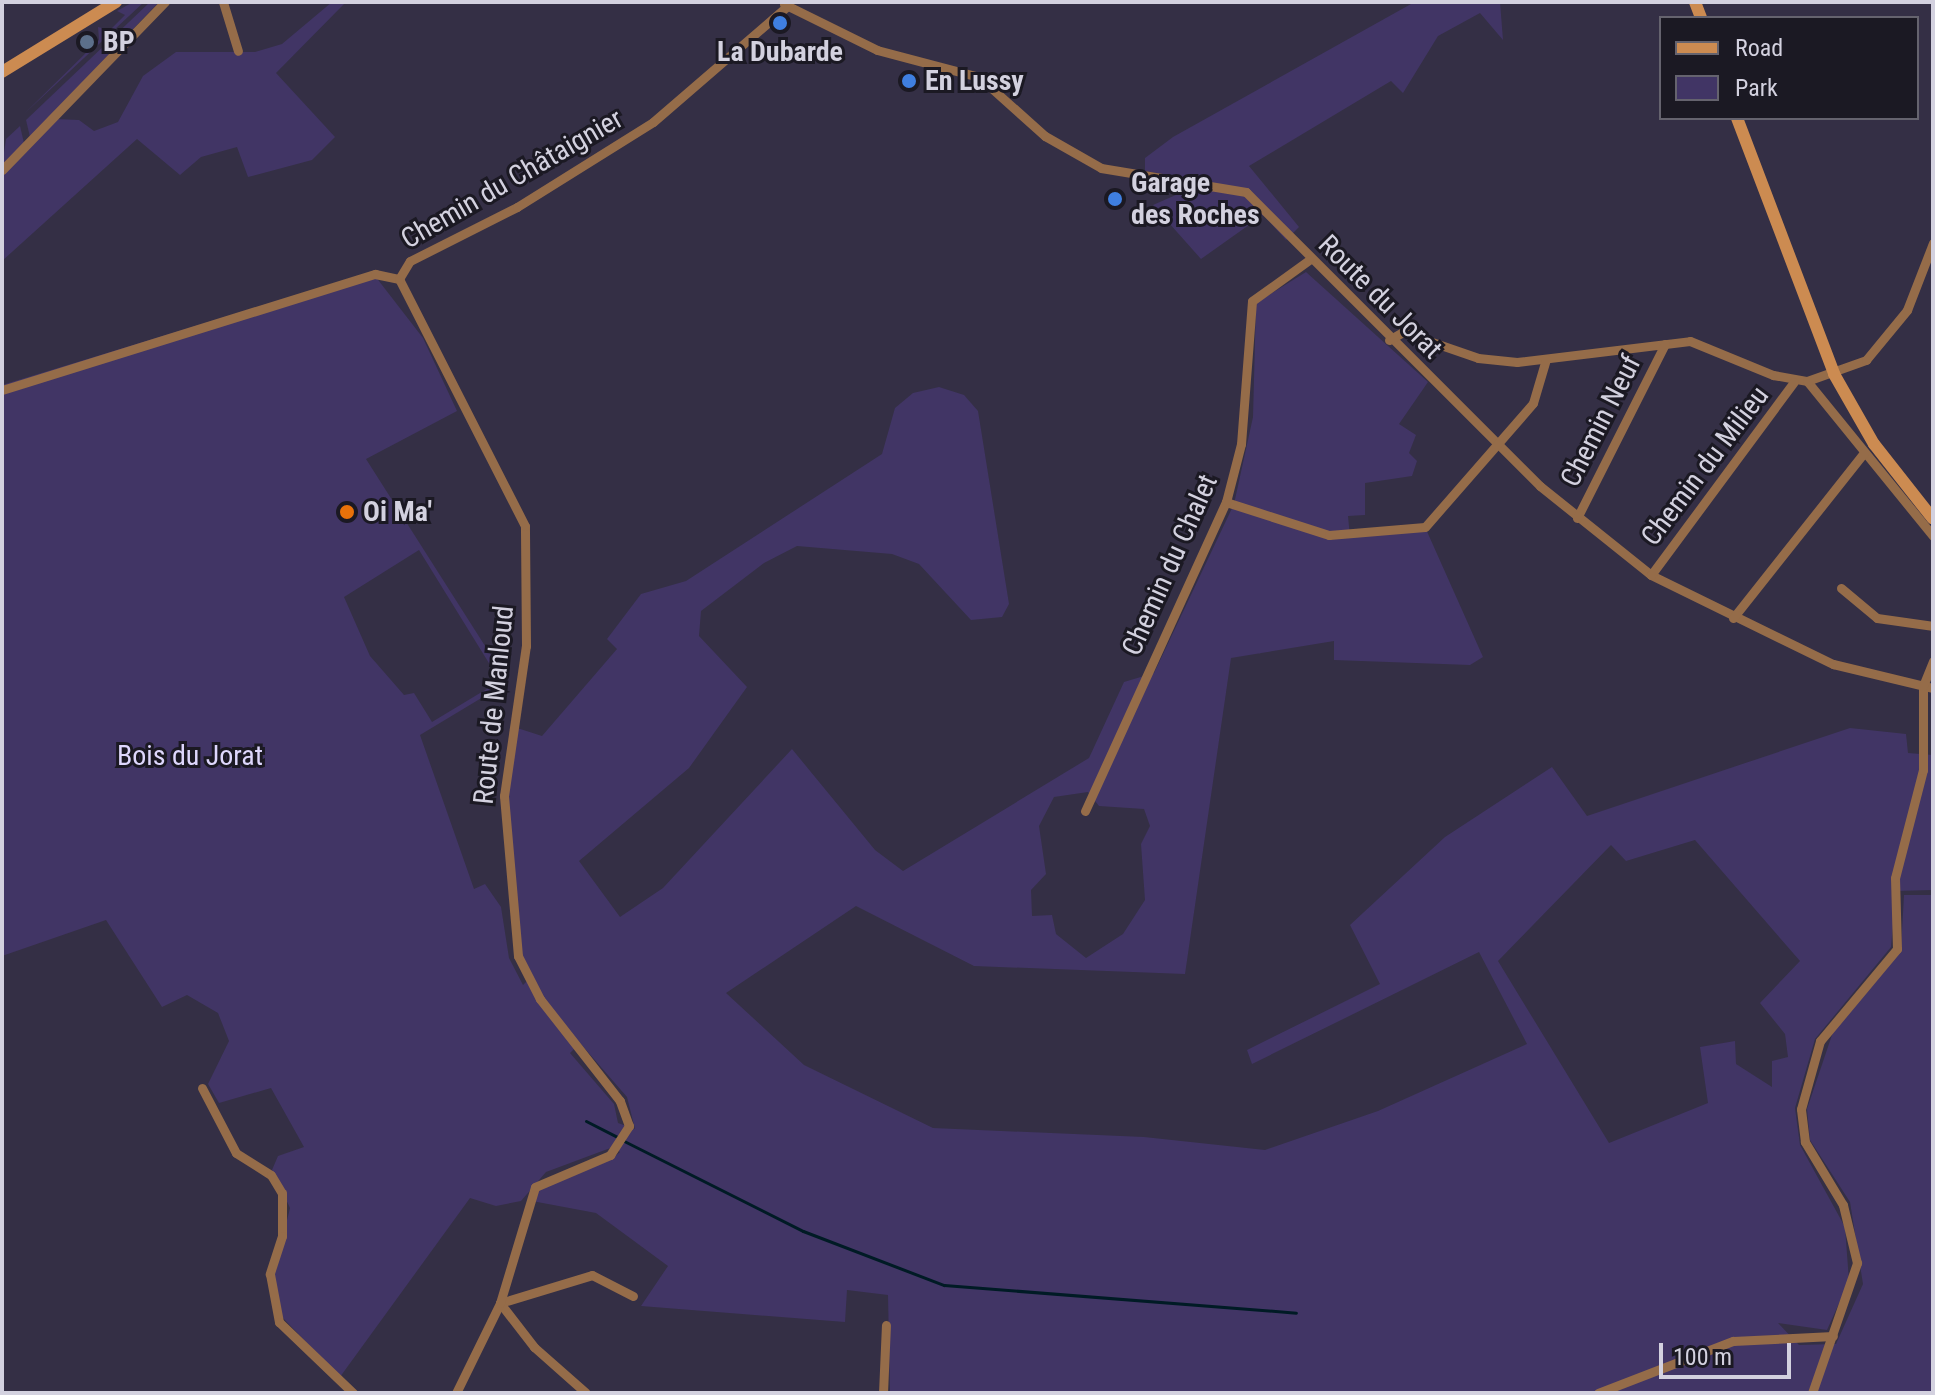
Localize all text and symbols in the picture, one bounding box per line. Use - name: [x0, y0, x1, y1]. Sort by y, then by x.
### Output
- marker: La Dubarde: [771, 14, 789, 32]
- legend: [1659, 16, 1919, 120]
- place label: BP: [103, 25, 135, 59]
- marker: BP: [78, 33, 96, 51]
- text: Road: [1735, 34, 1783, 62]
- place label: La Dubarde: [717, 35, 843, 69]
- place label: En Lussy: [925, 64, 1024, 98]
- marker: En Lussy: [900, 72, 918, 90]
- text: Park: [1735, 74, 1778, 102]
- street label: Chemin du Châtaignier: [395, 102, 629, 256]
- place label: Garage des Roches: [1131, 166, 1260, 232]
- marker: Garage des Roches: [1106, 190, 1124, 208]
- street label: Route du Jorat: [1311, 228, 1449, 366]
- street label: Chemin Neuf: [1554, 350, 1648, 492]
- street label: Chemin du Milieu: [1634, 380, 1776, 552]
- street label: Chemin du Chalet: [1115, 469, 1225, 661]
- place label: Oi Ma': [363, 495, 432, 529]
- marker: Oi Ma': [338, 503, 356, 521]
- street label: Route de Manloud: [467, 604, 521, 806]
- park label: Bois du Jorat: [117, 739, 263, 773]
- scale bar: [1663, 1327, 1795, 1377]
- text: 100 m: [1673, 1343, 1732, 1371]

